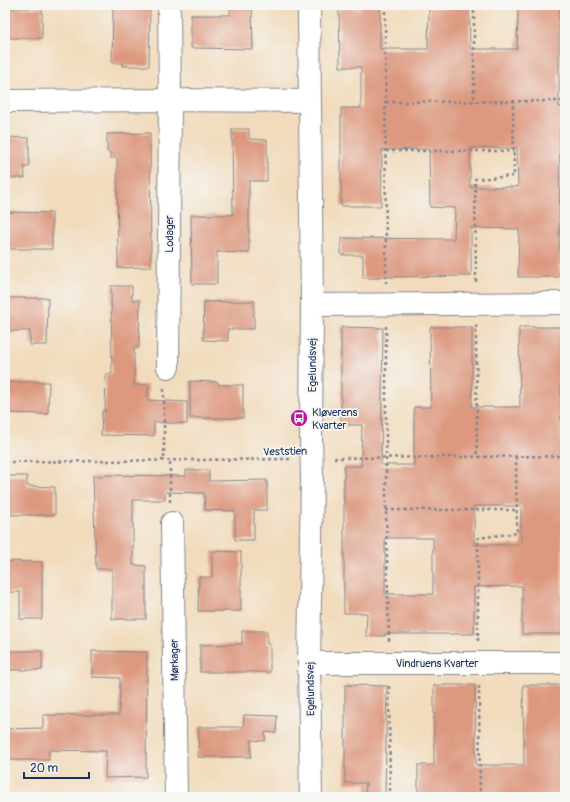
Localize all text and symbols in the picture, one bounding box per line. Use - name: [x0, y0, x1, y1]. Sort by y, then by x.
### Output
- street label: Lodager: [163, 215, 176, 253]
- street label: Egelundsvej: [306, 338, 319, 392]
- place label: Kløverens Kvarter: [312, 406, 357, 432]
- bus stop icon: Kløverens Kvarter: [289, 408, 309, 428]
- street label: Veststien: [263, 445, 307, 458]
- street label: Mørkager: [168, 639, 181, 681]
- street label: Vindruens Kvarter: [396, 657, 478, 670]
- street label: Egelundsvej: [304, 662, 317, 716]
- scale bar: [24, 754, 89, 780]
- text: 20 m: [30, 761, 59, 776]

